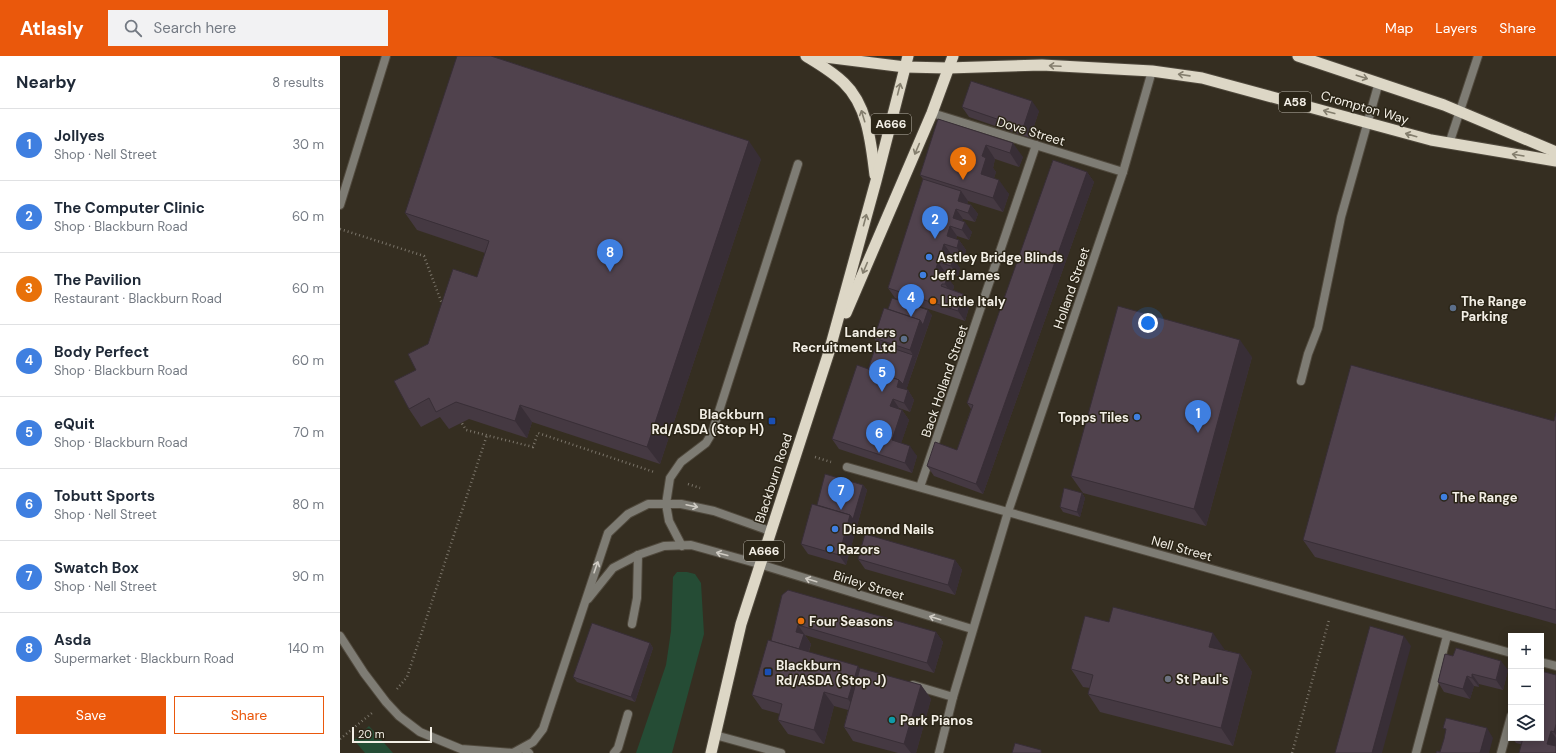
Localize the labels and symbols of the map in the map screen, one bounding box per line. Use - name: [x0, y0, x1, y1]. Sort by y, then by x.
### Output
- one-way arrow: [1049, 62, 1062, 70]
- one-way arrow: [1178, 72, 1191, 79]
- one-way arrow: [1355, 74, 1368, 81]
- one-way arrow: [896, 83, 904, 96]
- street label: Crompton Way: [1319, 87, 1411, 128]
- road number: A58: [1279, 92, 1311, 112]
- one-way arrow: [1323, 107, 1336, 115]
- one-way arrow: [859, 109, 866, 122]
- street label: Dove Street: [995, 113, 1067, 150]
- road number: A666: [871, 114, 911, 134]
- one-way arrow: [1405, 130, 1418, 138]
- one-way arrow: [912, 142, 920, 154]
- pin: 3: [950, 147, 976, 180]
- one-way arrow: [1511, 151, 1524, 159]
- pin: 2: [922, 206, 948, 239]
- one-way arrow: [862, 214, 870, 227]
- pin: 8: [597, 239, 623, 272]
- street label: Holland Street: [1050, 245, 1093, 331]
- place label: Astley Bridge Blinds: [937, 249, 1063, 266]
- marker: Astley Bridge Blinds: [924, 252, 934, 262]
- one-way arrow: [861, 262, 868, 274]
- place label: Jeff James: [931, 267, 1000, 284]
- marker: Jeff James: [918, 270, 928, 280]
- pin: 4: [898, 284, 924, 317]
- place label: Little Italy: [941, 293, 1006, 310]
- place label: The Range Parking: [1461, 293, 1527, 325]
- marker: Little Italy: [928, 296, 938, 306]
- marker: The Range Parking: [1448, 303, 1458, 313]
- your location: [1138, 313, 1158, 333]
- street label: Back Holland Street: [917, 323, 972, 440]
- place label: Landers Recruitment Ltd: [793, 324, 896, 356]
- marker: Landers Recruitment Ltd: [899, 334, 909, 344]
- pin: 5: [869, 359, 895, 392]
- pin: 1: [1185, 400, 1211, 433]
- place label: Blackburn Rd/ASDA (Stop H): [652, 406, 764, 438]
- place label: Topps Tiles: [1058, 409, 1129, 426]
- marker: Topps Tiles: [1132, 412, 1142, 422]
- marker: Blackburn Rd/ASDA (Stop H): [767, 416, 777, 426]
- pin: 6: [866, 420, 892, 453]
- street label: Blackburn Road: [751, 431, 796, 525]
- pin: 7: [828, 477, 854, 510]
- place label: The Range: [1452, 489, 1518, 506]
- marker: The Range: [1439, 492, 1449, 502]
- one-way arrow: [685, 503, 698, 511]
- place label: Diamond Nails: [843, 521, 934, 538]
- marker: Diamond Nails: [830, 524, 840, 534]
- street label: Nell Street: [1149, 532, 1214, 565]
- road number: A666: [744, 541, 784, 561]
- place label: Razors: [838, 541, 880, 558]
- marker: Razors: [825, 544, 835, 554]
- one-way arrow: [716, 550, 729, 557]
- one-way arrow: [593, 562, 601, 574]
- street label: Birley Street: [831, 567, 906, 604]
- one-way arrow: [805, 575, 817, 583]
- place label: Four Seasons: [809, 613, 893, 630]
- one-way arrow: [929, 613, 941, 621]
- marker: Four Seasons: [796, 616, 806, 626]
- place label: Blackburn Rd/ASDA (Stop J): [776, 657, 886, 689]
- marker: Blackburn Rd/ASDA (Stop J): [763, 667, 773, 677]
- place label: St Paul's: [1176, 671, 1229, 688]
- marker: St Paul's: [1163, 674, 1173, 684]
- place label: Park Pianos: [900, 712, 973, 729]
- marker: Park Pianos: [887, 715, 897, 725]
- scale bar: [352, 725, 432, 744]

